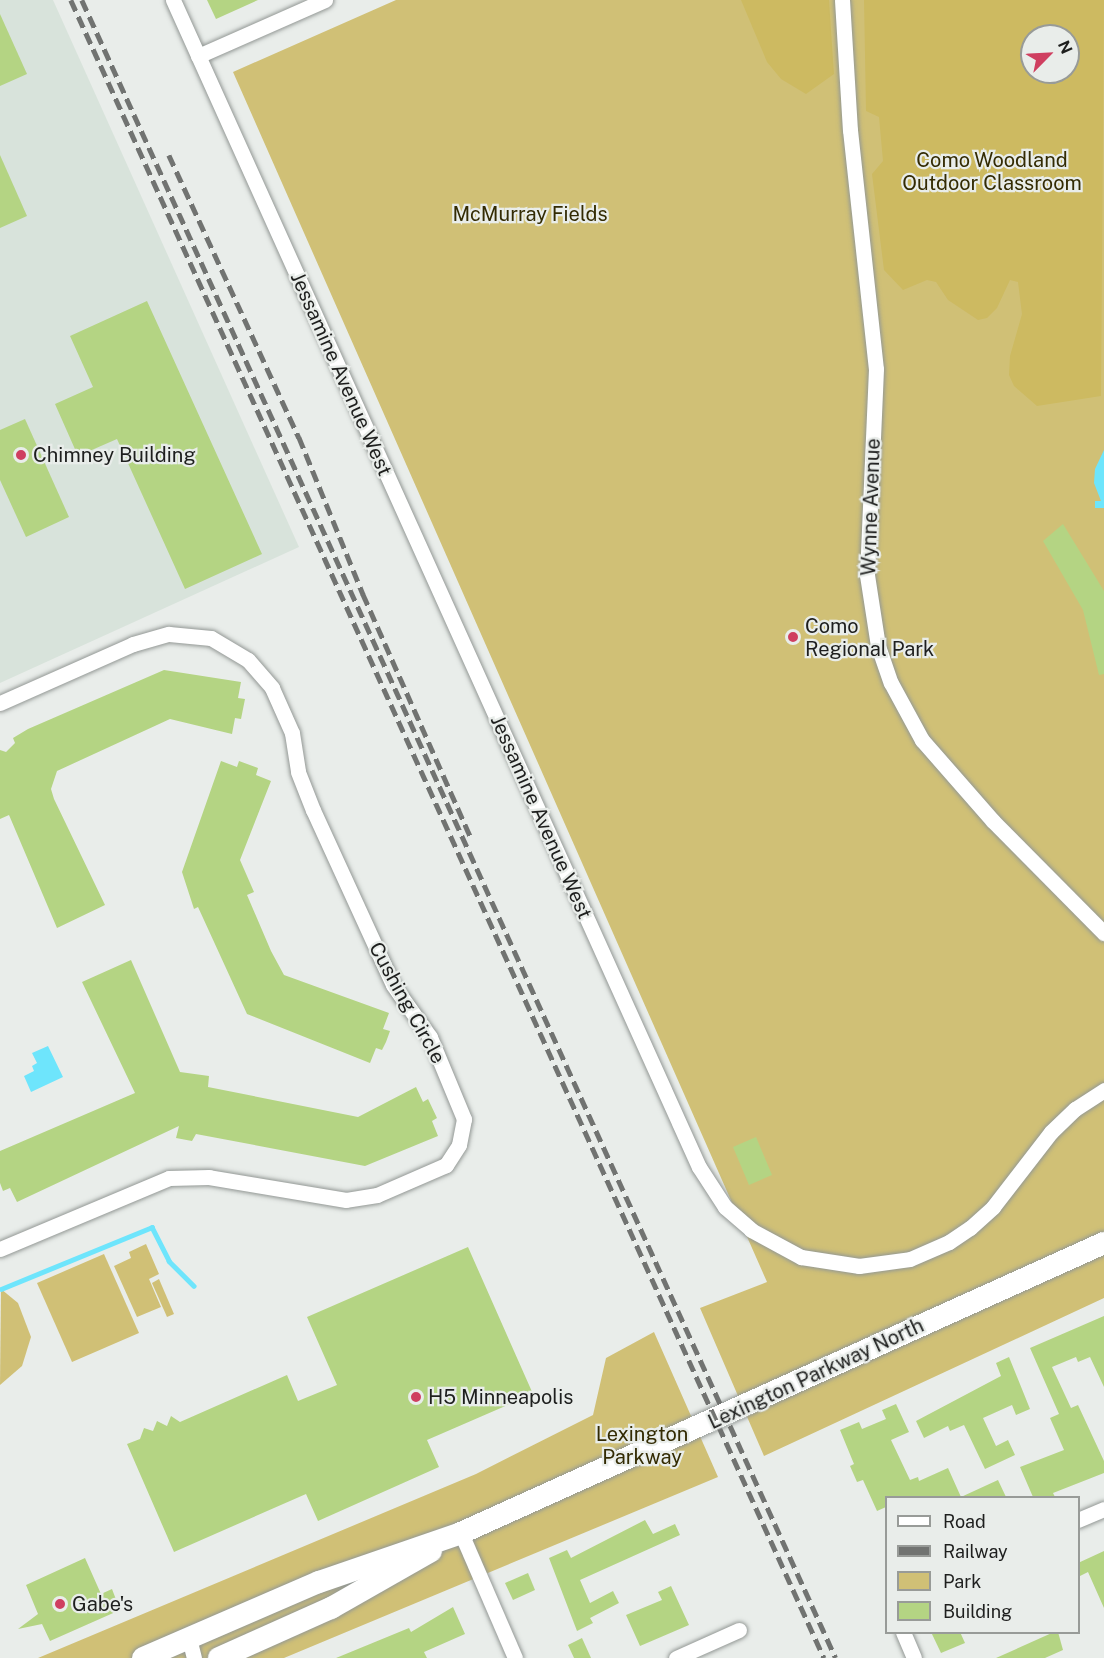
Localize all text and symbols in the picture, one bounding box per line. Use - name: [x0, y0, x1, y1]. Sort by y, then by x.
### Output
- north arrow: [1020, 24, 1080, 84]
- text: N: [1054, 38, 1076, 57]
- park label: Como Woodland Outdoor Classroom: [902, 149, 1082, 196]
- park label: McMurray Fields: [452, 202, 608, 226]
- street label: Jessamine Avenue West: [285, 268, 397, 480]
- street label: Wynne Avenue: [857, 438, 885, 576]
- place label: Chimney Building: [33, 443, 196, 467]
- marker: Chimney Building: [14, 448, 28, 462]
- place label: Como Regional Park: [805, 614, 934, 661]
- marker: Como Regional Park: [786, 630, 800, 644]
- street label: Jessamine Avenue West: [485, 711, 597, 923]
- street label: Cushing Circle: [364, 938, 450, 1068]
- street label: Lexington Parkway North: [704, 1313, 928, 1435]
- place label: H5 Minneapolis: [428, 1385, 573, 1409]
- marker: H5 Minneapolis: [409, 1390, 423, 1404]
- park label: Lexington Parkway: [596, 1423, 688, 1470]
- legend: [885, 1496, 1080, 1634]
- text: Road: [943, 1511, 986, 1532]
- text: Railway: [943, 1541, 1008, 1562]
- text: Park: [943, 1571, 981, 1592]
- place label: Gabe's: [72, 1592, 133, 1616]
- marker: Gabe's: [53, 1597, 67, 1611]
- text: Building: [943, 1601, 1012, 1622]

